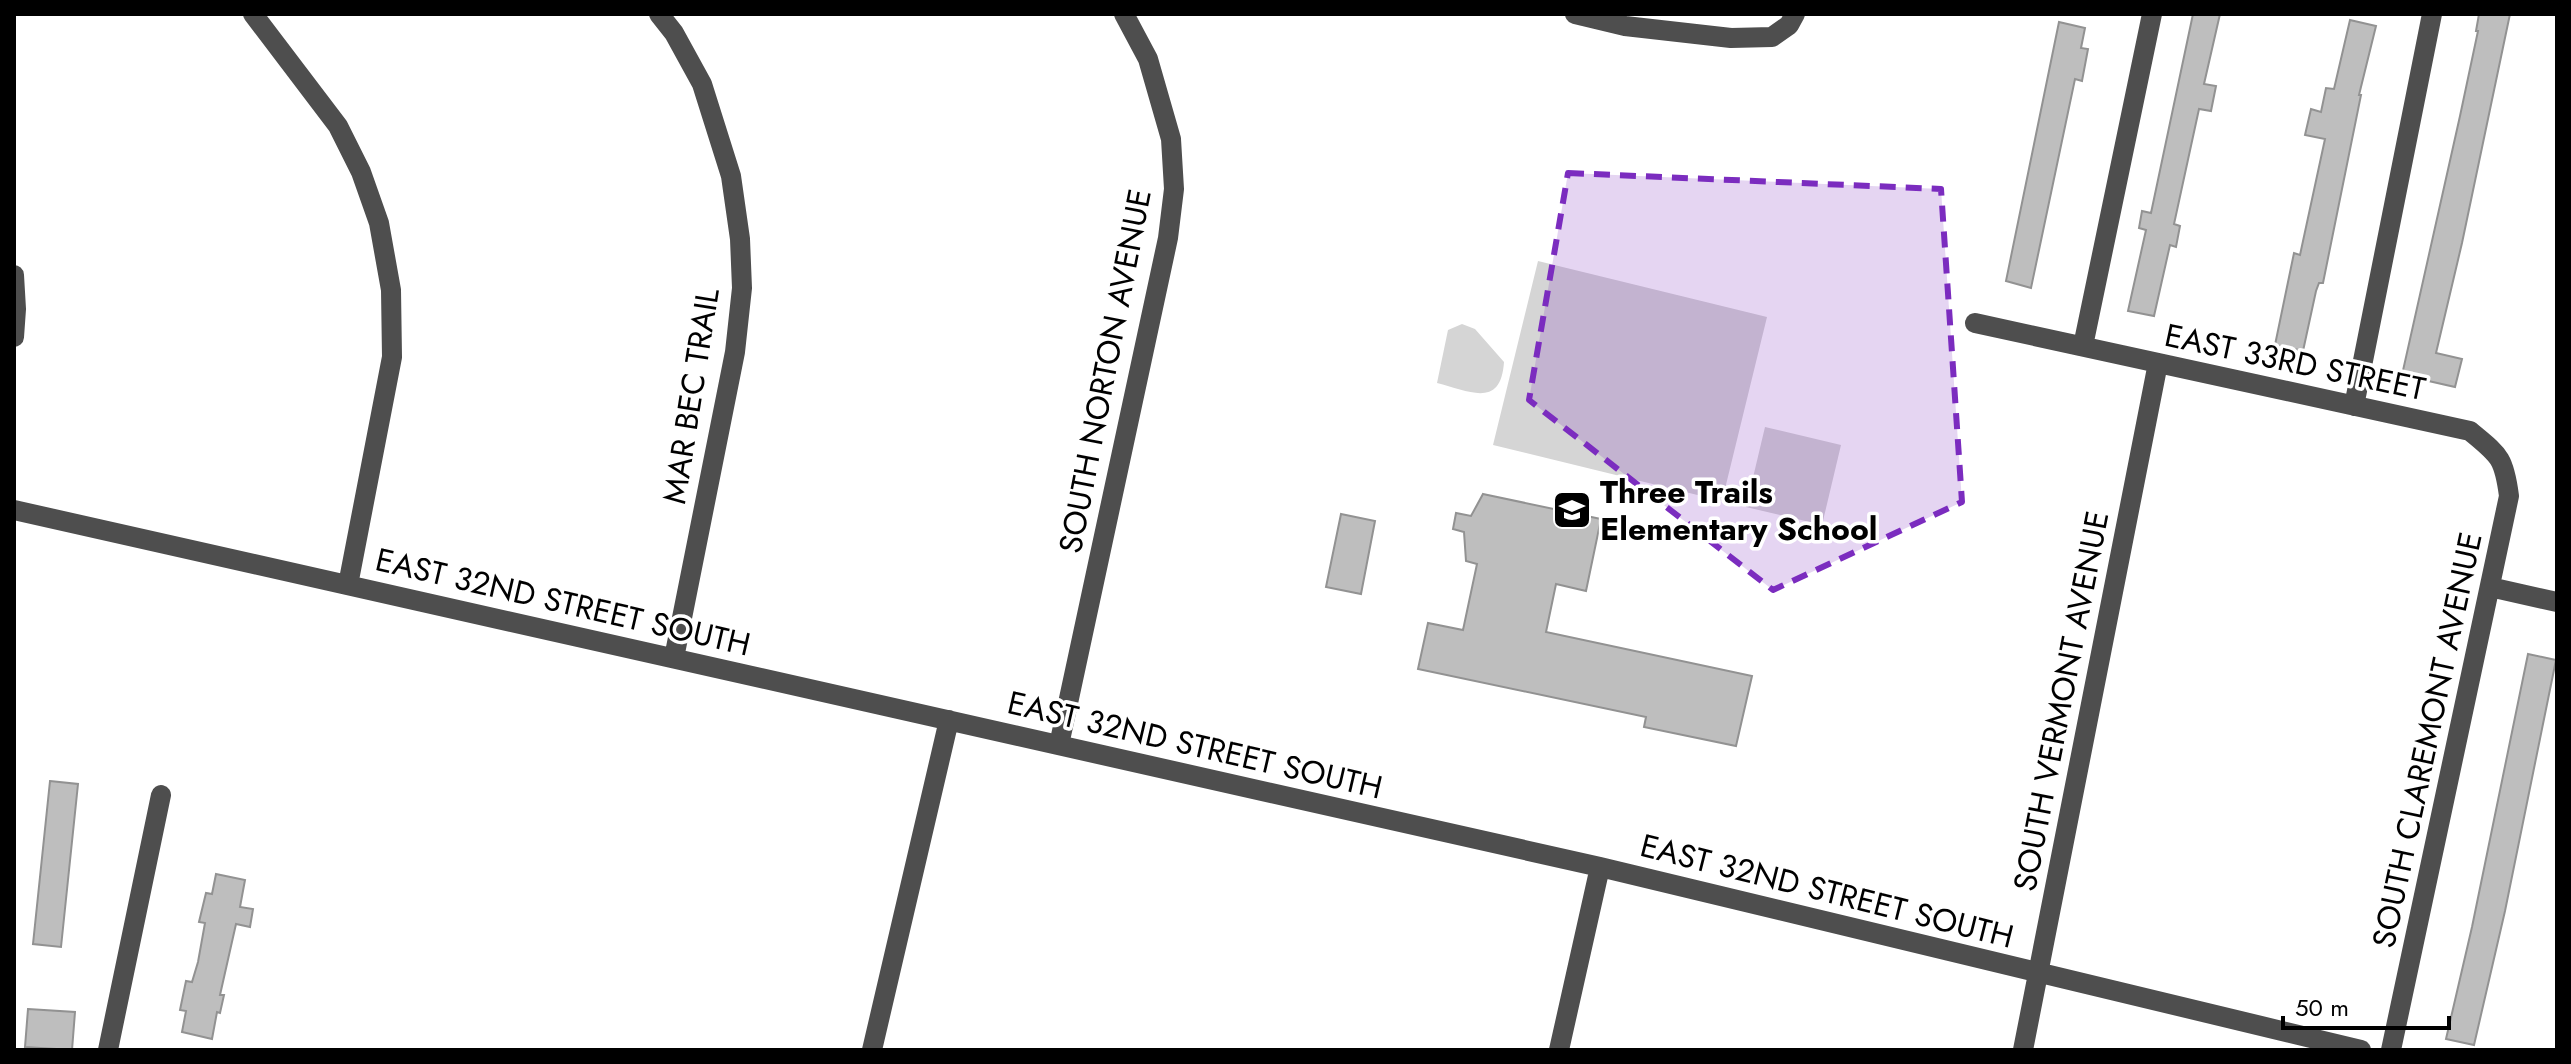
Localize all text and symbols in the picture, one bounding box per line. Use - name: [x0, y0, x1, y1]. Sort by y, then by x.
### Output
- street label: SOUTH NORTON AVENUE: [1047, 185, 1163, 557]
- street label: MAR BEC TRAIL: [651, 284, 731, 507]
- street label: EAST 33RD STREET: [2160, 312, 2430, 412]
- place label: Three Trails Elementary School: [1600, 469, 1877, 552]
- school or university icon: Three Trails Elementary School: [1551, 489, 1593, 531]
- street label: SOUTH VERMONT AVENUE: [2002, 507, 2120, 895]
- street label: SOUTH CLAREMONT AVENUE: [2360, 528, 2494, 952]
- street label: EAST 32ND STREET SOUTH: [371, 536, 755, 668]
- street label: EAST 32ND STREET SOUTH: [1003, 679, 1387, 811]
- street label: EAST 32ND STREET SOUTH: [1636, 822, 2018, 960]
- scale bar: [2283, 980, 2449, 1030]
- text: 50 m: [2295, 990, 2349, 1025]

